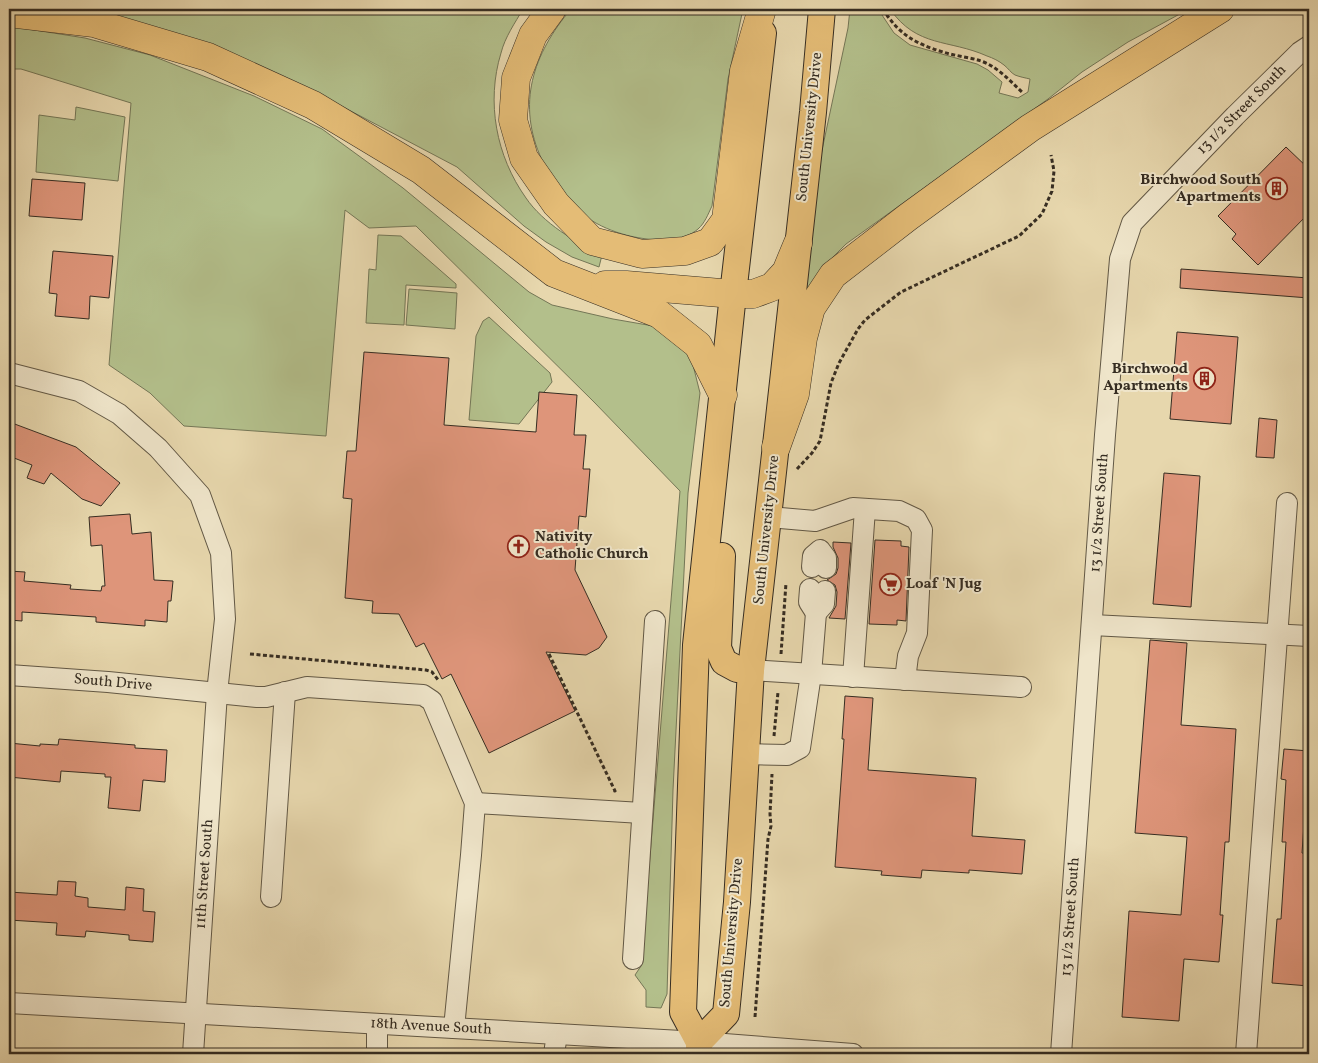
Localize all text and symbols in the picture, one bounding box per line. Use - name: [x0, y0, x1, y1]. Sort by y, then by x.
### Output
- street label: South University Drive: [792, 51, 828, 203]
- street label: 13 1/2 Street South: [1192, 60, 1292, 160]
- place label: Birchwood South Apartments: [1140, 170, 1261, 208]
- building icon: Birchwood South Apartments: [1265, 177, 1289, 201]
- place label: Birchwood Apartments: [1103, 359, 1188, 397]
- building icon: Birchwood Apartments: [1192, 366, 1216, 390]
- street label: 13 1/2 Street South: [1085, 453, 1115, 573]
- street label: South University Drive: [749, 454, 785, 606]
- place label: Nativity Catholic Church: [535, 527, 649, 565]
- church icon: Nativity Catholic Church: [507, 534, 531, 558]
- supermarket icon: Loaf 'N Jug: [878, 572, 902, 596]
- place label: Loaf 'N Jug: [906, 574, 982, 595]
- street label: South Drive: [73, 669, 153, 697]
- street label: 11th Street South: [191, 818, 219, 930]
- street label: South University Drive: [715, 857, 749, 1009]
- street label: 13 1/2 Street South: [1056, 857, 1086, 977]
- street label: 18th Avenue South: [370, 1013, 492, 1041]

